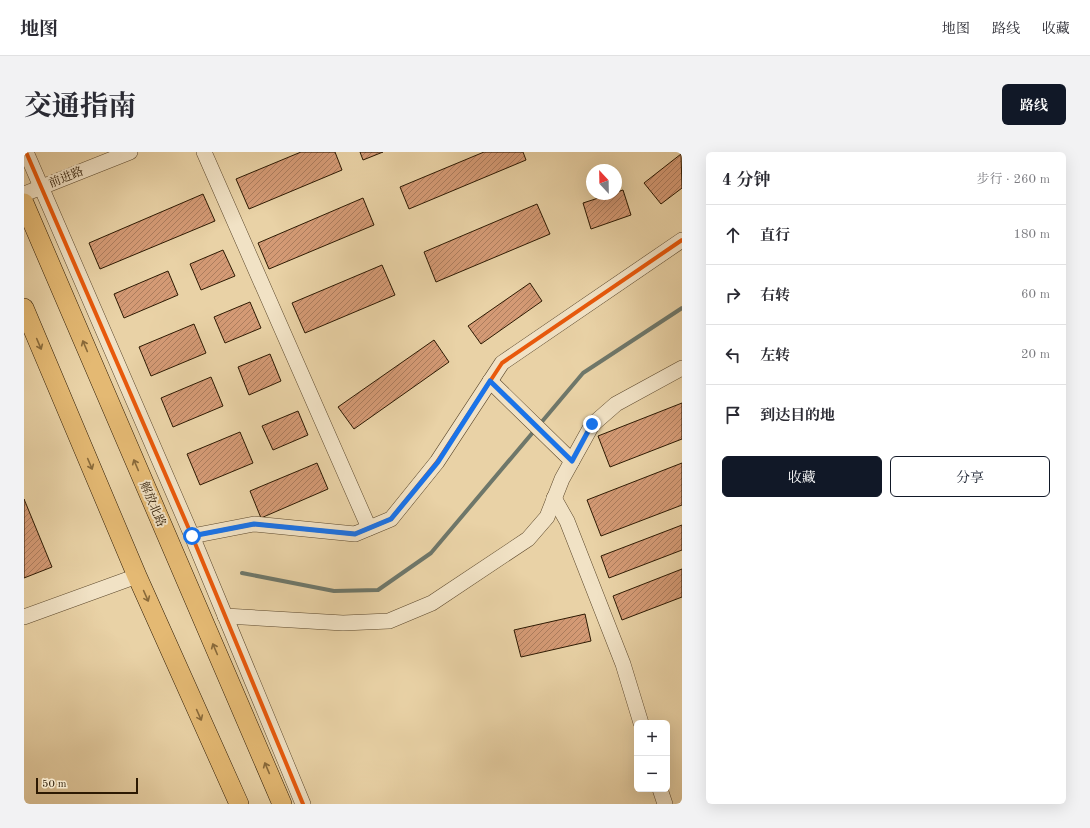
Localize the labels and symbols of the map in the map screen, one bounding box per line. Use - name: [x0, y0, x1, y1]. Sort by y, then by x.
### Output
- street label: 前进路: [47, 164, 85, 190]
- north arrow: [586, 164, 622, 200]
- one-way arrow: [36, 337, 43, 349]
- one-way arrow: [81, 340, 88, 352]
- route end: [583, 415, 601, 433]
- one-way arrow: [87, 457, 94, 469]
- one-way arrow: [132, 459, 140, 471]
- street label: 解放北路: [137, 479, 169, 529]
- route start: [183, 527, 201, 545]
- one-way arrow: [143, 590, 150, 602]
- one-way arrow: [211, 643, 219, 655]
- one-way arrow: [196, 708, 204, 720]
- one-way arrow: [262, 763, 270, 775]
- scale bar: [36, 776, 138, 795]

